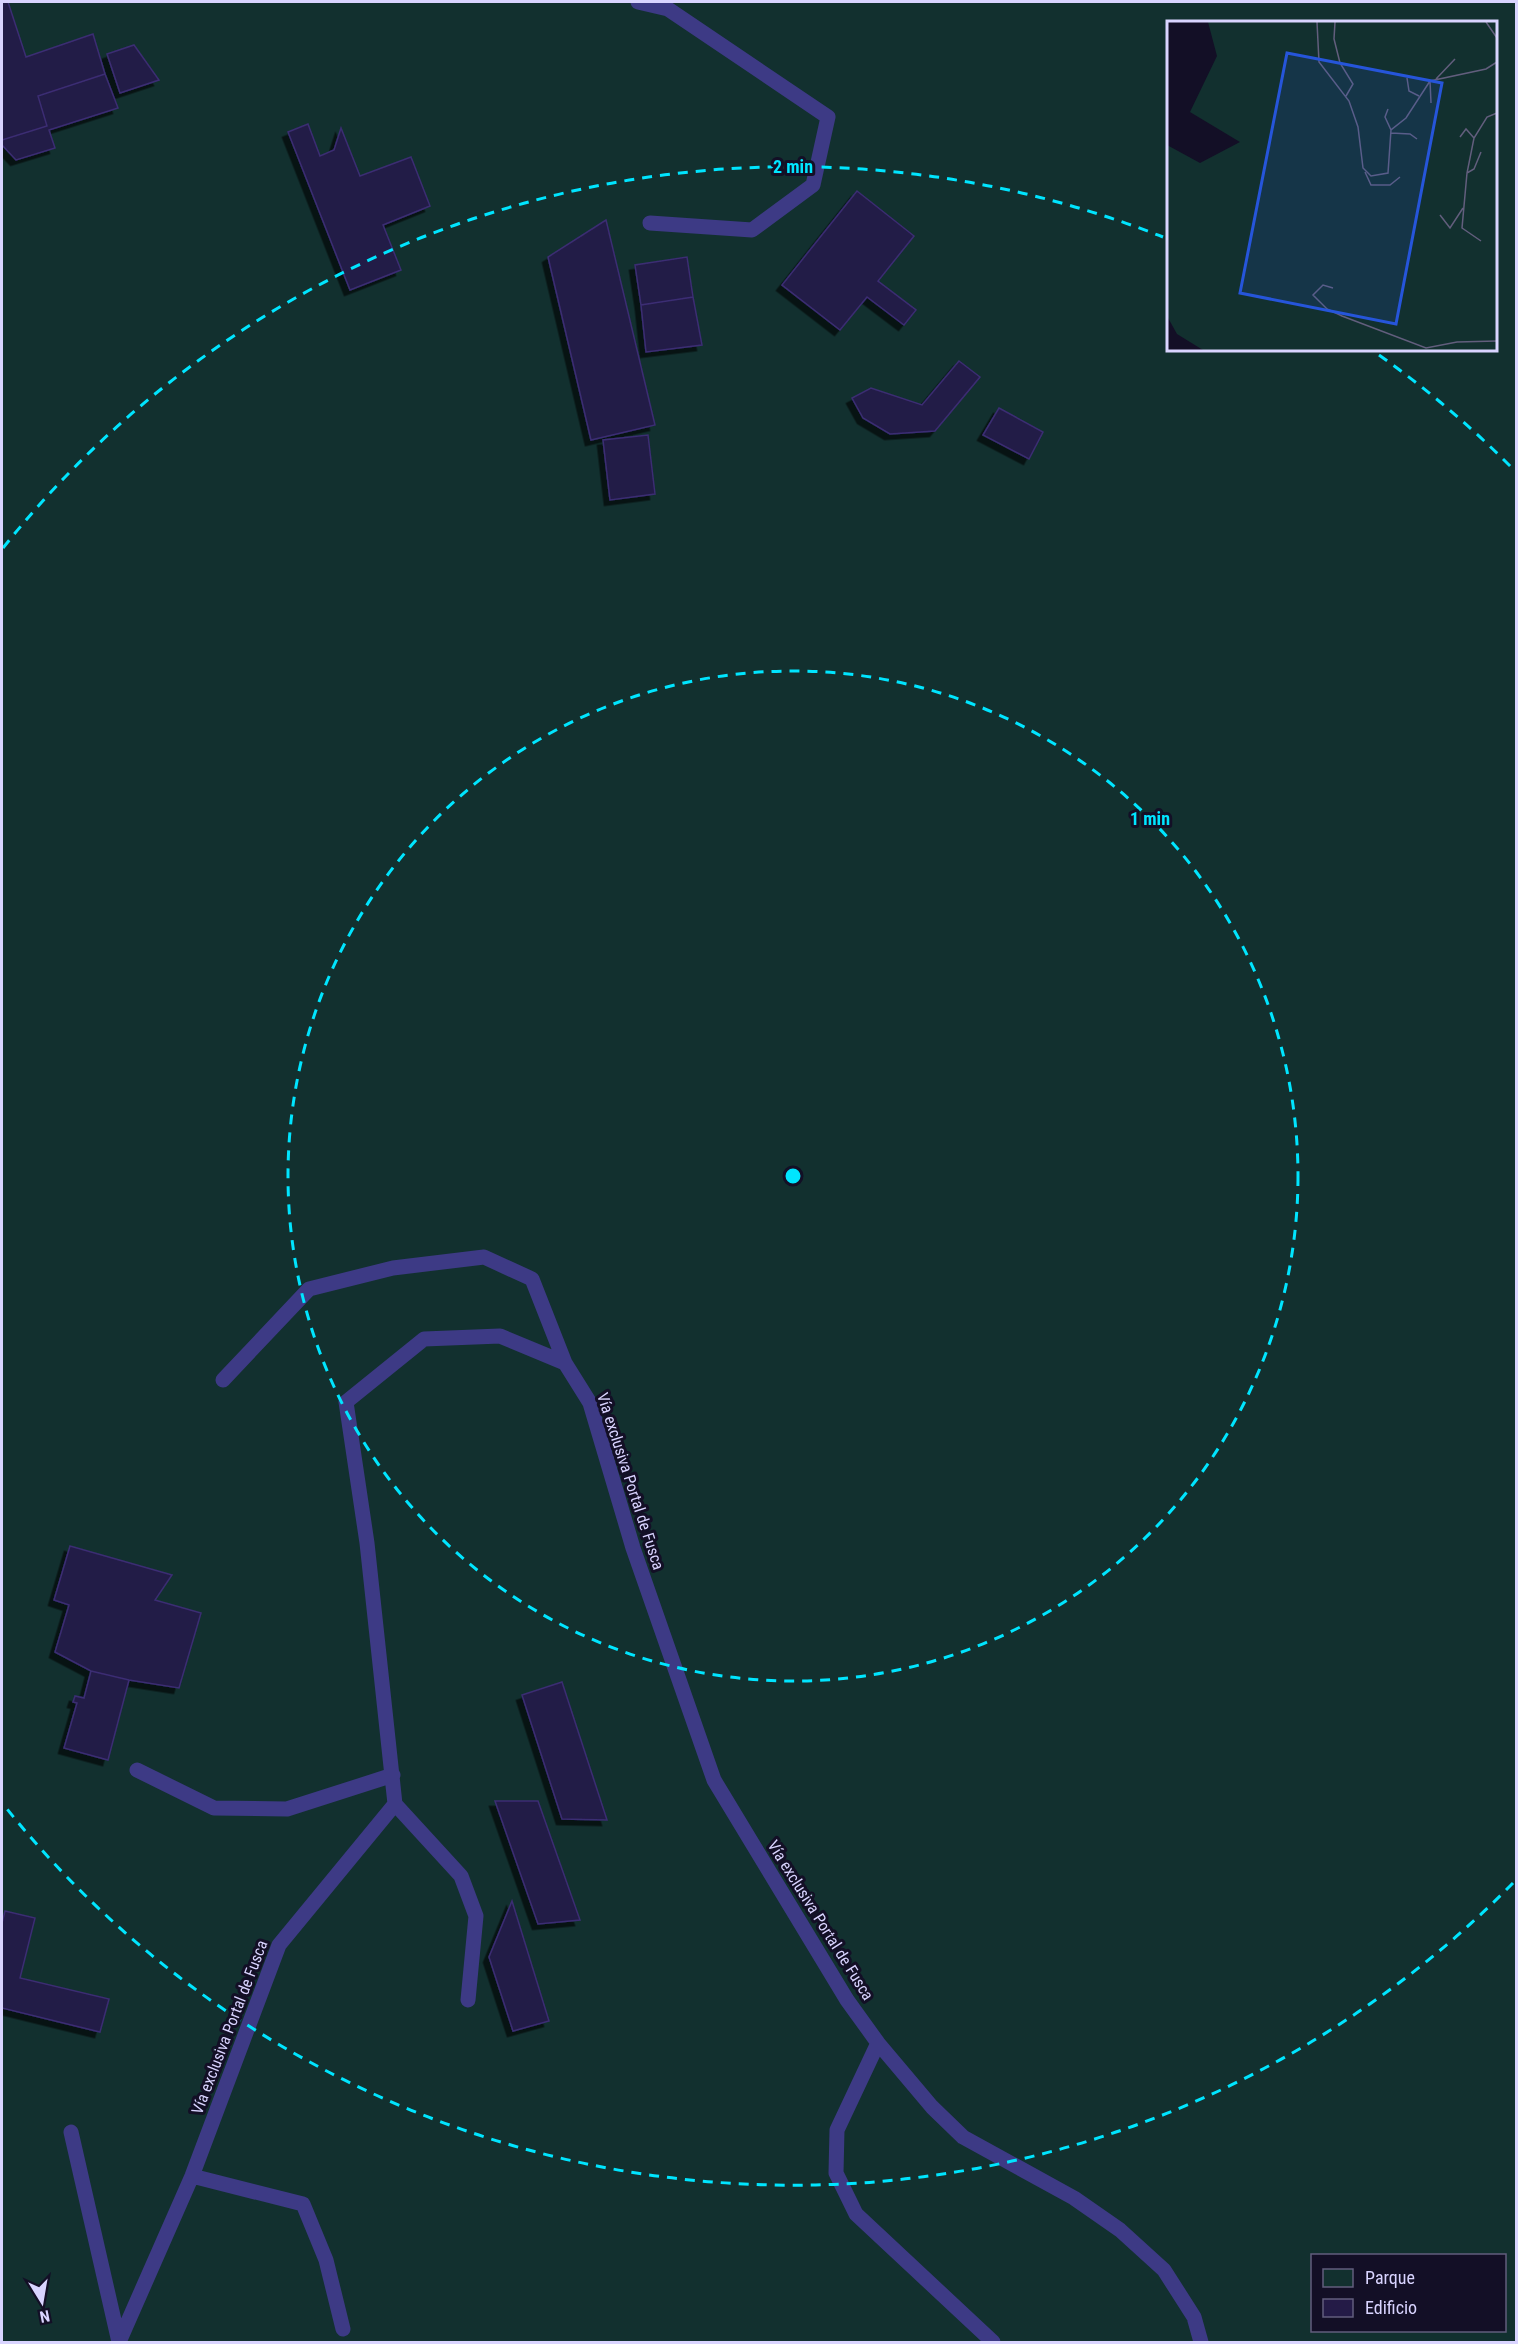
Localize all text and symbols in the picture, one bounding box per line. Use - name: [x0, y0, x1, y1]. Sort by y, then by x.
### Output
- inset map: [1167, 21, 1497, 351]
- text: 2 min: [773, 156, 813, 177]
- text: 1 min: [1130, 808, 1170, 829]
- centre of rings: [783, 1166, 803, 1186]
- street label: Vía exclusiva Portal de Fusca: [593, 1390, 668, 1572]
- street label: Vía exclusiva Portal de Fusca: [764, 1837, 878, 2004]
- street label: Vía exclusiva Portal de Fusca: [187, 1938, 271, 2117]
- legend: [1311, 2254, 1506, 2332]
- text: Parque: [1365, 2267, 1415, 2288]
- north arrow: [12, 2272, 72, 2332]
- text: Edificio: [1365, 2297, 1417, 2318]
- text: N: [38, 2306, 51, 2326]

